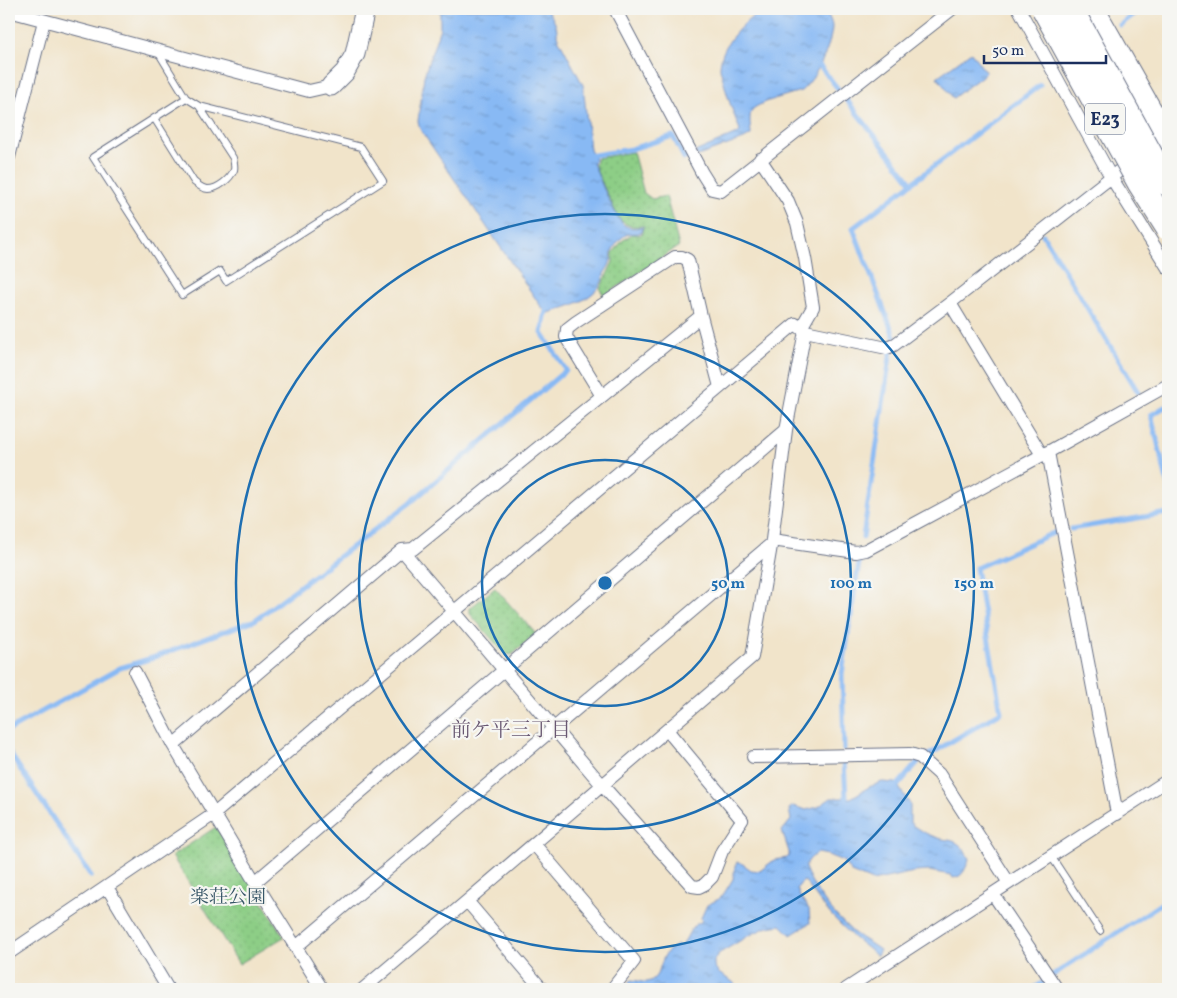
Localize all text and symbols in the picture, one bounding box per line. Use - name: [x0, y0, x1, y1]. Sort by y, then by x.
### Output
- scale bar: [984, 32, 1107, 64]
- text: 50 m: [992, 41, 1024, 62]
- road number: E23: [1085, 104, 1125, 134]
- centre of rings: [596, 574, 614, 592]
- text: 50 m: [711, 574, 745, 595]
- text: 100 m: [830, 574, 873, 595]
- text: 150 m: [954, 574, 994, 595]
- district label: 前ケ平三丁目: [451, 717, 571, 745]
- park label: 楽荘公園: [190, 885, 266, 911]

